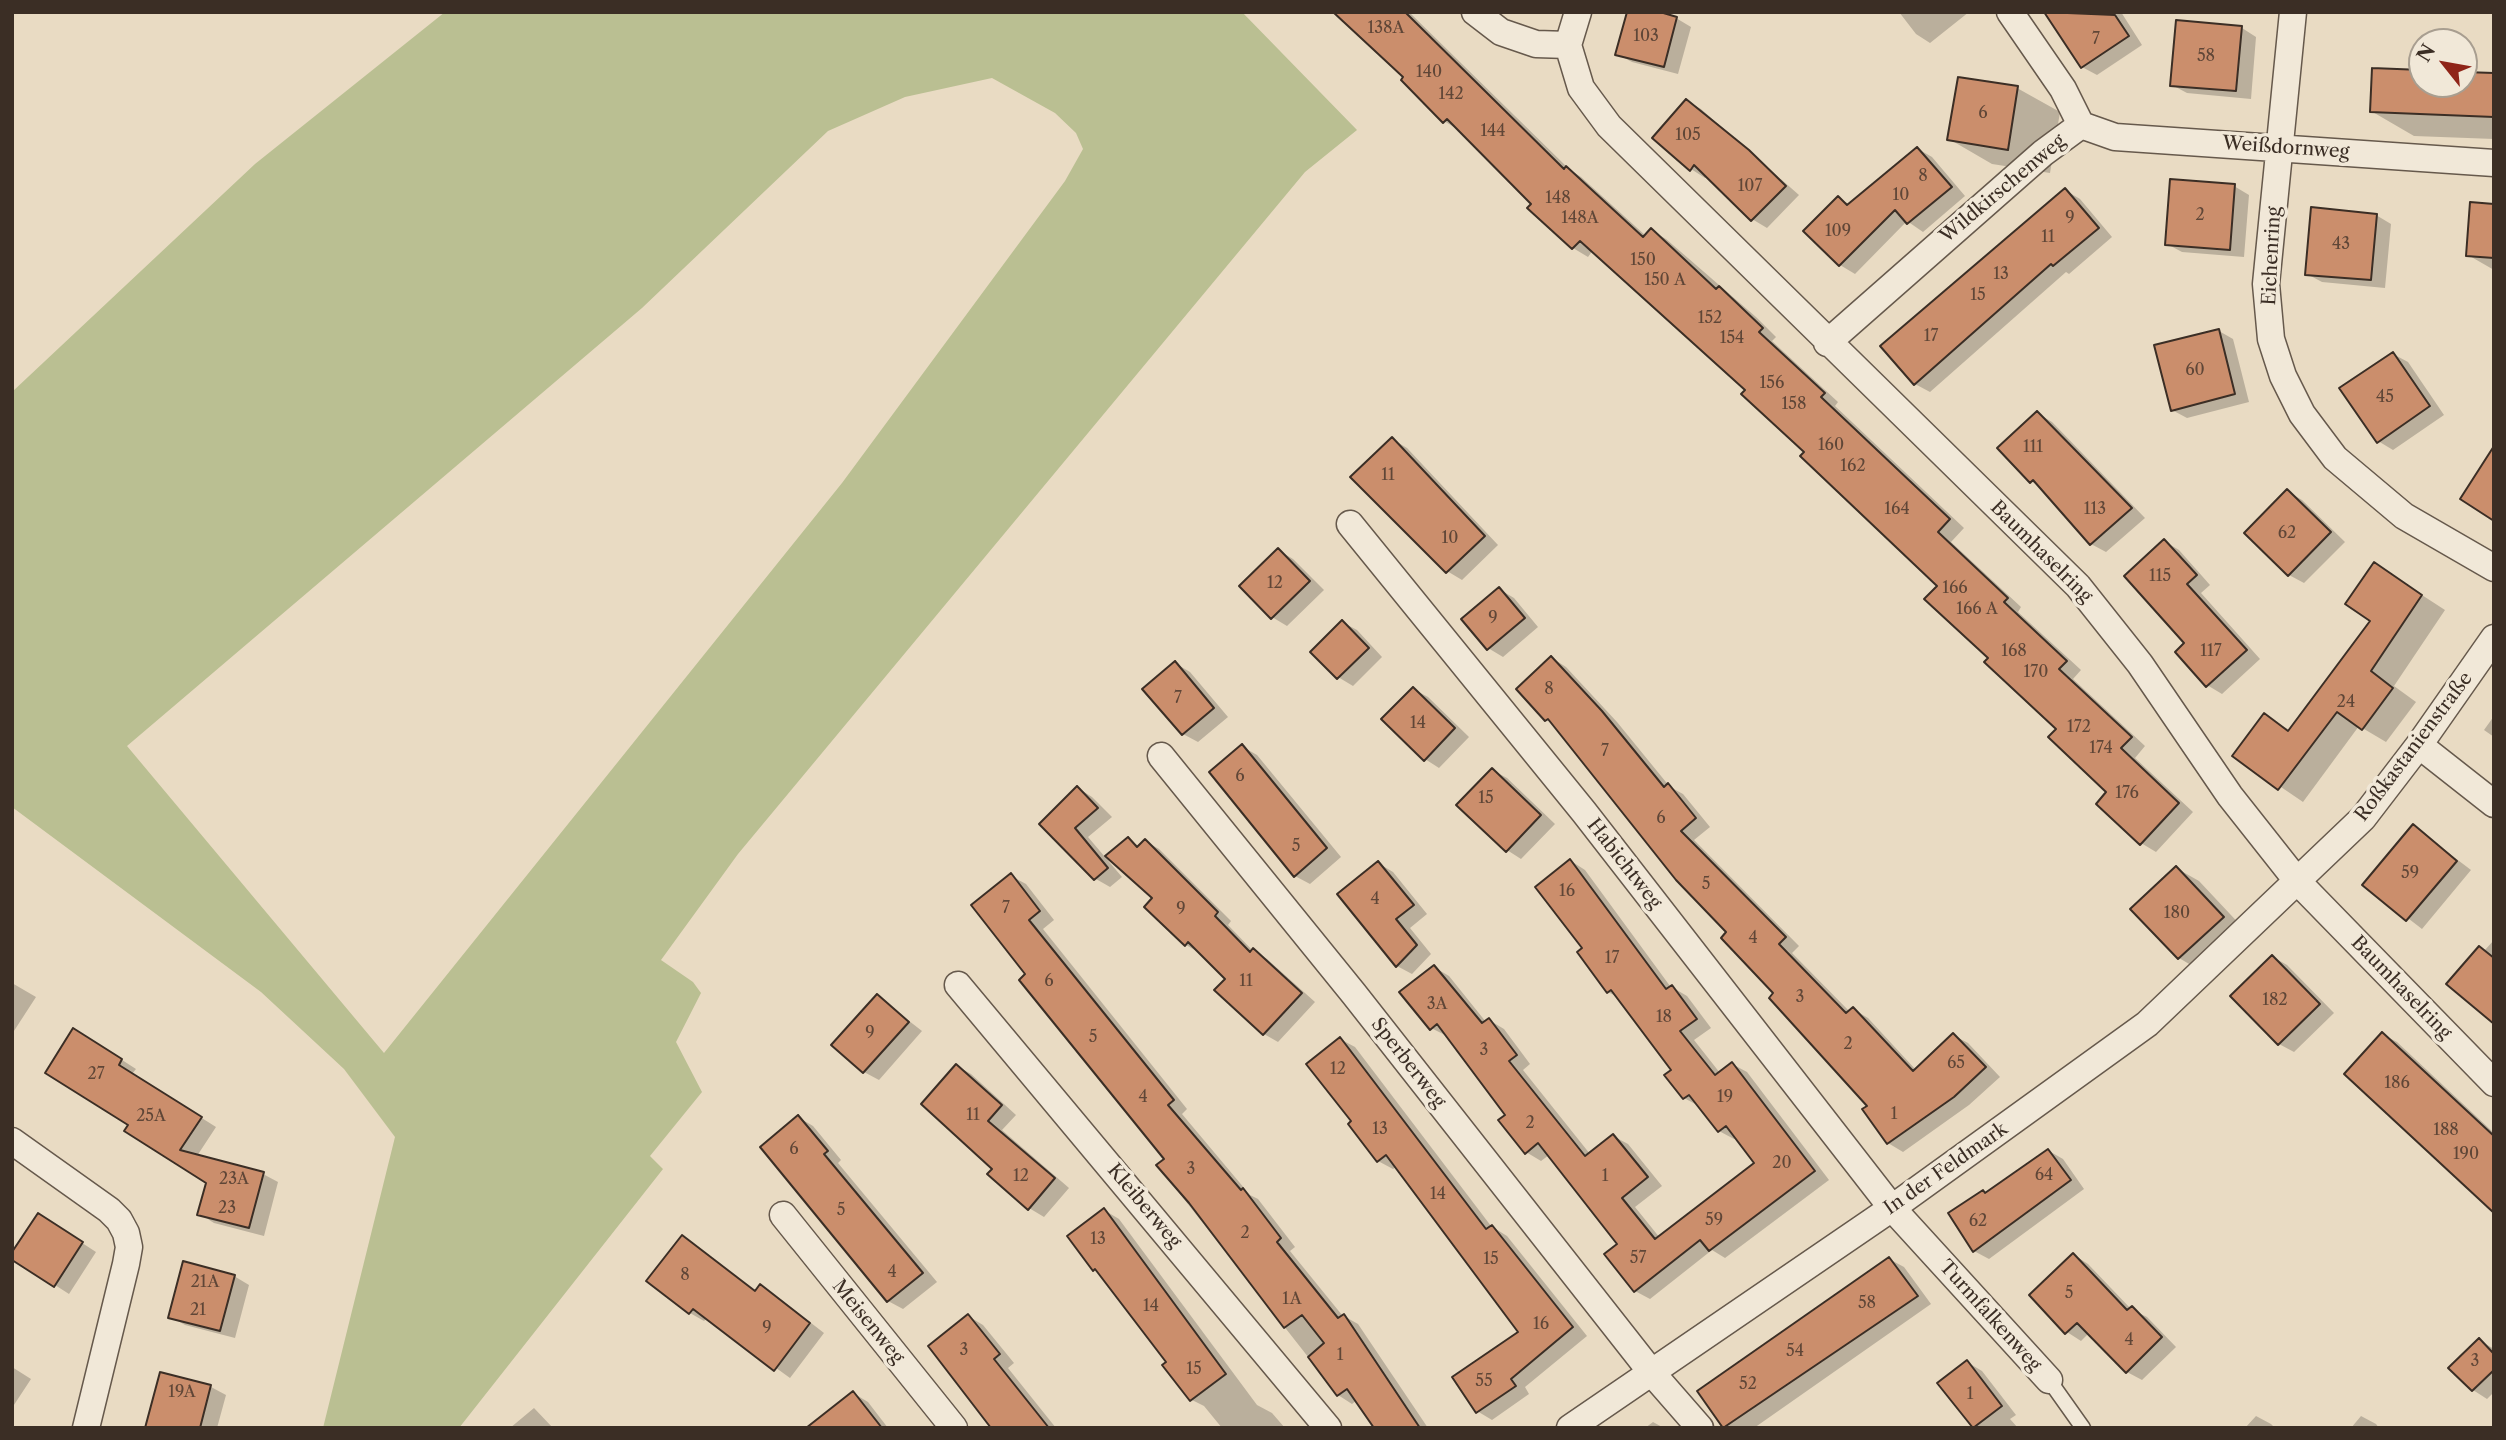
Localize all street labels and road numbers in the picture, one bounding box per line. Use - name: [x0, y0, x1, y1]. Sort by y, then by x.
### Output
- street label: Wildkirschenweg: [1936, 130, 2070, 248]
- street label: Weißdornweg: [2222, 132, 2350, 164]
- street label: Eichenring: [2258, 206, 2286, 306]
- street label: Baumhaselring: [1985, 496, 2097, 608]
- street label: Roßkastanienstraße: [2350, 668, 2478, 826]
- street label: Habichtweg: [1582, 814, 1666, 914]
- street label: Baumhaselring: [2346, 932, 2456, 1044]
- street label: Sperberweg: [1366, 1014, 1450, 1112]
- street label: In der Feldmark: [1880, 1118, 2012, 1220]
- street label: Kleiberweg: [1102, 1159, 1186, 1253]
- street label: Turmfalkenweg: [1934, 1256, 2046, 1376]
- street label: Meisenweg: [827, 1275, 909, 1369]

